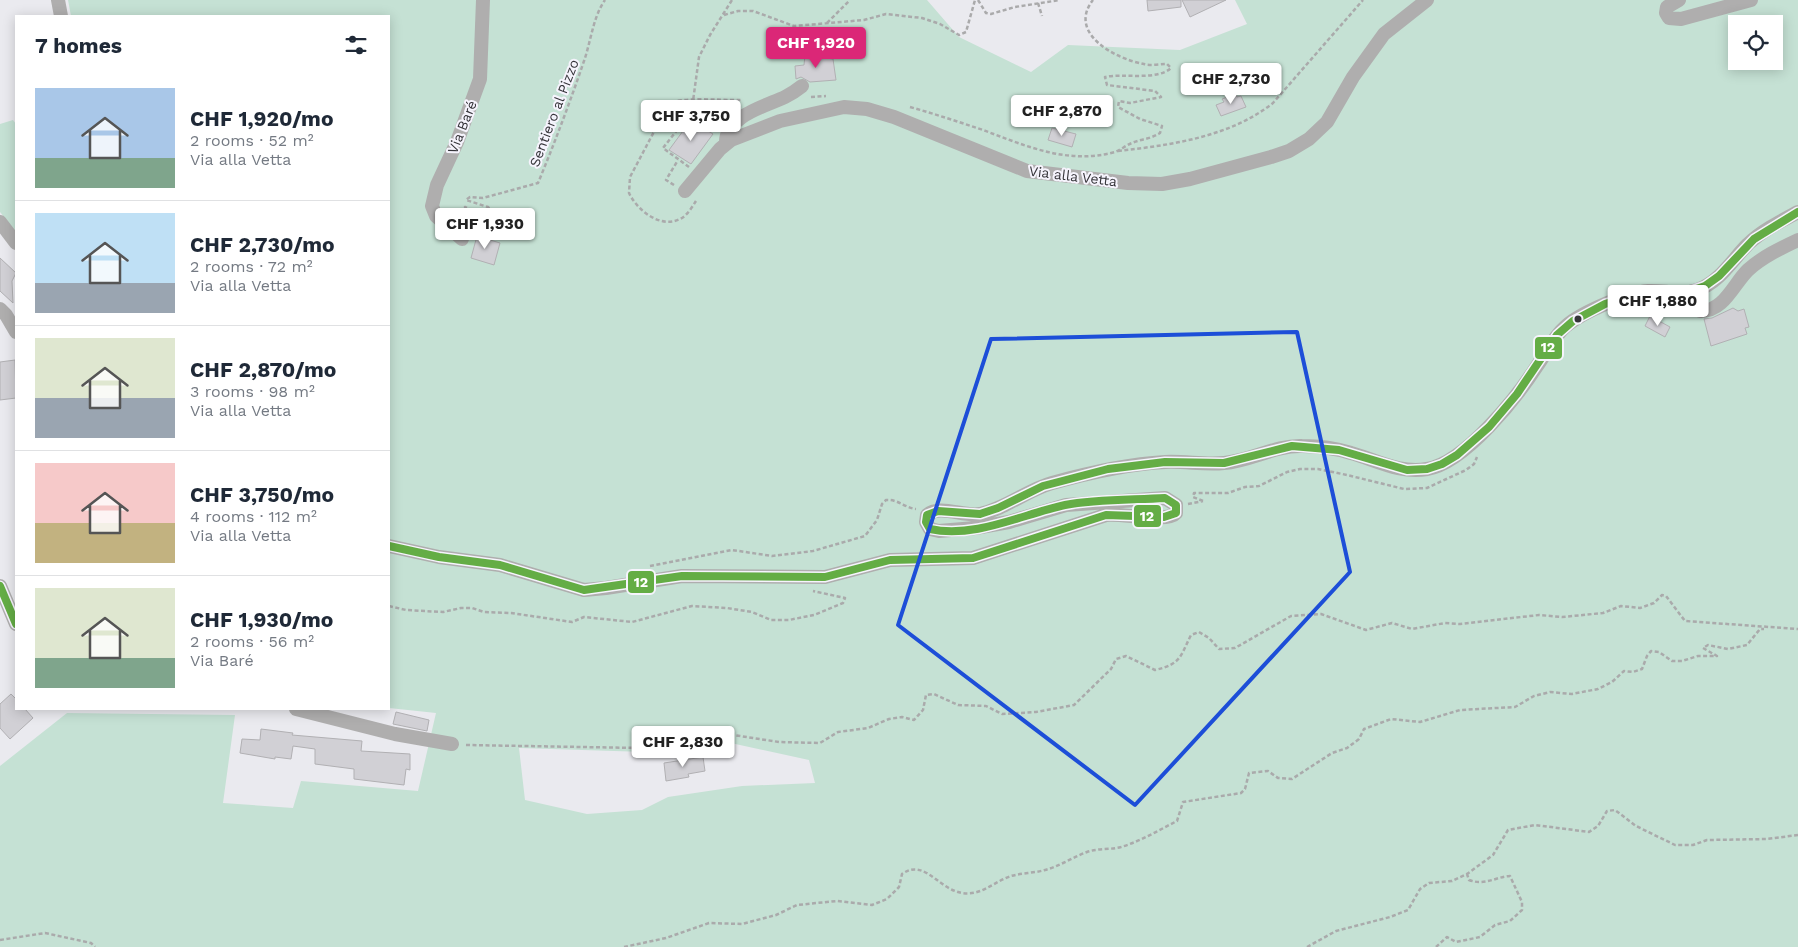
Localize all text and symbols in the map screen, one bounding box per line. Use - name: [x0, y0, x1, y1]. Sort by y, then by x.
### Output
- map controls: [1728, 15, 1783, 70]
- button: locate: [1728, 15, 1783, 70]
- pin: CHF 1,920: [759, 27, 873, 69]
- icon: filters: [342, 31, 370, 59]
- text: 7 homes: [35, 33, 122, 58]
- text: CHF 1,920: [777, 33, 855, 52]
- street label: Sentiero al Pizzo: [526, 57, 582, 169]
- pin: CHF 2,730: [1174, 62, 1288, 105]
- text: CHF 2,730: [1192, 69, 1270, 88]
- pin: CHF 2,870: [1005, 94, 1119, 137]
- street label: Via Baré: [444, 98, 480, 156]
- pin: CHF 3,750: [634, 100, 748, 142]
- text: CHF 2,870: [1022, 101, 1102, 120]
- text: CHF 1,920/mo: [190, 106, 333, 131]
- text: CHF 3,750: [652, 106, 730, 125]
- icon: home: [75, 108, 135, 168]
- text: 2 rooms · 52 m²: [190, 131, 314, 150]
- text: Via alla Vetta: [190, 150, 291, 169]
- street label: Via alla Vetta: [1028, 163, 1118, 189]
- pin: CHF 1,930: [428, 208, 542, 250]
- text: CHF 1,930: [446, 214, 524, 233]
- text: CHF 2,730/mo: [190, 232, 335, 257]
- icon: home: [75, 233, 135, 293]
- text: 2 rooms · 72 m²: [190, 257, 313, 276]
- text: Via alla Vetta: [190, 276, 291, 295]
- pin: CHF 1,880: [1601, 284, 1715, 327]
- text: CHF 1,880: [1619, 291, 1697, 310]
- unlabelled marker: [1573, 314, 1583, 324]
- line badge: 12: [1534, 336, 1563, 360]
- text: 12: [1541, 339, 1555, 355]
- text: CHF 2,870/mo: [190, 357, 336, 382]
- icon: home: [75, 358, 135, 418]
- text: 3 rooms · 98 m²: [190, 382, 315, 401]
- text: Via alla Vetta: [190, 401, 291, 420]
- text: CHF 3,750/mo: [190, 482, 334, 507]
- icon: home: [75, 483, 135, 543]
- line badge: 12: [1133, 504, 1162, 528]
- text: 4 rooms · 112 m²: [190, 507, 317, 526]
- text: 12: [1140, 508, 1154, 524]
- text: Via alla Vetta: [190, 526, 291, 545]
- line badge: 12: [627, 570, 655, 594]
- text: 12: [634, 574, 648, 590]
- text: CHF 1,930/mo: [190, 607, 333, 632]
- icon: home: [75, 608, 135, 668]
- text: 2 rooms · 56 m²: [190, 632, 314, 651]
- text: Via Baré: [190, 651, 254, 670]
- pin: CHF 2,830: [626, 726, 740, 768]
- text: CHF 2,830: [643, 732, 723, 751]

